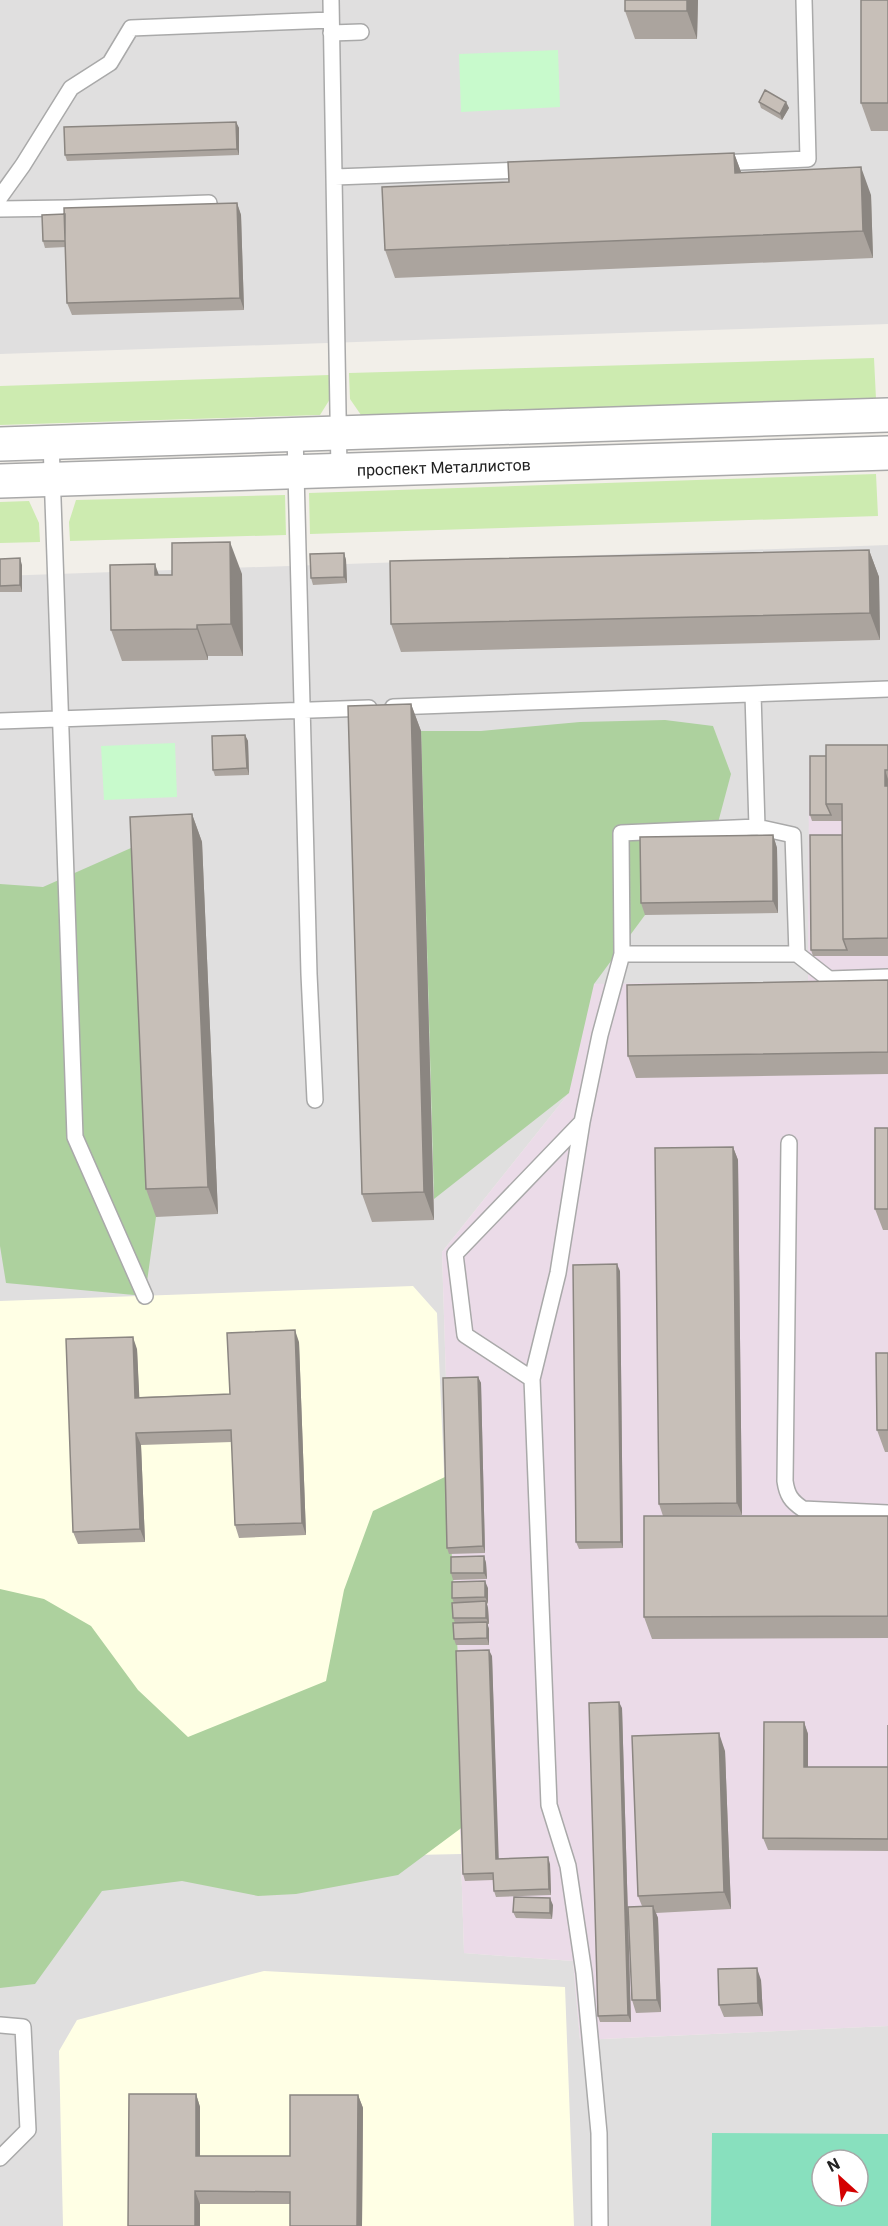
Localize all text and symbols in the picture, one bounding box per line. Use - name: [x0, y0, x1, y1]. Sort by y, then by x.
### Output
- street label: проспект Металлистов: [356, 455, 531, 479]
- north arrow: [810, 2148, 870, 2208]
- text: N: [824, 2154, 843, 2176]

